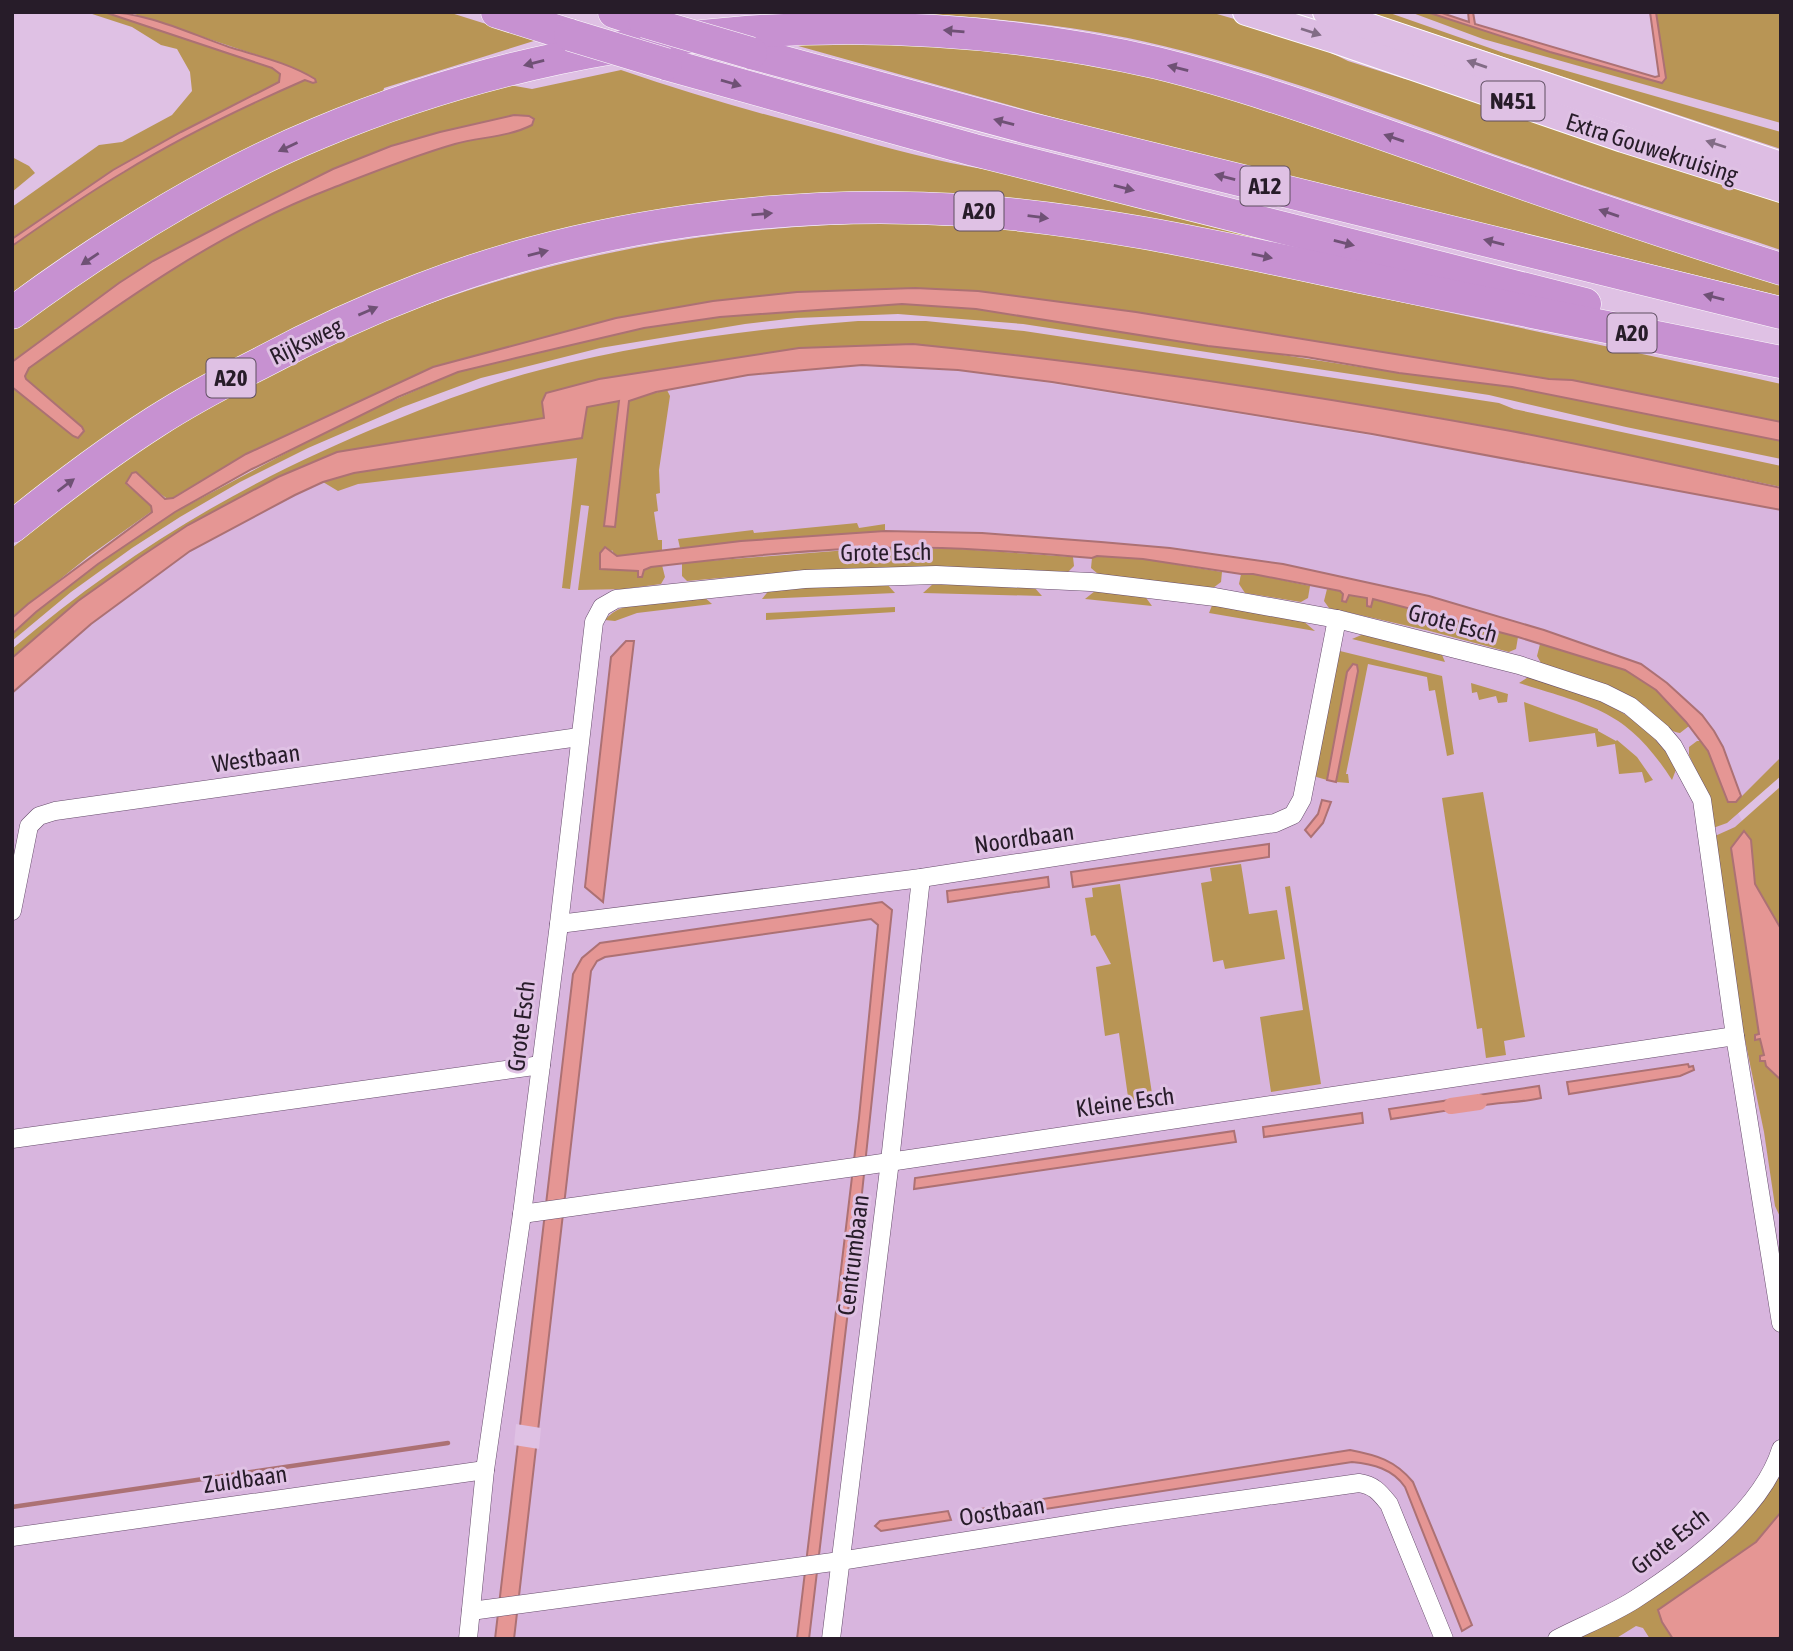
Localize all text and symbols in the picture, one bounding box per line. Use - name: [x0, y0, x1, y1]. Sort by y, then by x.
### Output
- one-way arrow: [942, 25, 964, 36]
- one-way arrow: [1301, 27, 1322, 38]
- one-way arrow: [523, 58, 545, 69]
- one-way arrow: [1466, 58, 1487, 69]
- one-way arrow: [1166, 62, 1188, 73]
- one-way arrow: [721, 79, 742, 89]
- road number: N451: [1482, 82, 1544, 120]
- street label: Extra Gouwekruising: [1563, 107, 1742, 189]
- one-way arrow: [993, 116, 1015, 127]
- one-way arrow: [1383, 132, 1404, 143]
- one-way arrow: [1705, 138, 1726, 149]
- one-way arrow: [278, 141, 298, 153]
- road number: A12: [1240, 167, 1290, 206]
- one-way arrow: [1214, 171, 1236, 182]
- one-way arrow: [1113, 183, 1135, 194]
- road number: A20: [954, 192, 1004, 230]
- one-way arrow: [1598, 207, 1619, 218]
- one-way arrow: [751, 208, 773, 219]
- one-way arrow: [1027, 211, 1049, 222]
- one-way arrow: [1482, 236, 1504, 247]
- one-way arrow: [1333, 238, 1355, 249]
- one-way arrow: [527, 247, 549, 258]
- one-way arrow: [1251, 251, 1273, 262]
- one-way arrow: [80, 252, 100, 265]
- one-way arrow: [1703, 291, 1725, 302]
- one-way arrow: [358, 306, 379, 317]
- street label: Rijksweg: [265, 312, 347, 370]
- road number: A20: [1608, 314, 1656, 352]
- road number: A20: [206, 358, 256, 398]
- one-way arrow: [57, 478, 75, 492]
- street label: Grote Esch: [840, 538, 932, 566]
- street label: Grote Esch: [1405, 598, 1501, 648]
- street label: Westbaan: [210, 738, 302, 778]
- street label: Noordbaan: [972, 818, 1076, 858]
- street label: Grote Esch: [502, 979, 540, 1073]
- street label: Kleine Esch: [1074, 1082, 1176, 1122]
- street label: Centrumbaan: [832, 1193, 874, 1317]
- street label: Zuidbaan: [201, 1460, 289, 1498]
- street label: Oostbaan: [957, 1491, 1047, 1531]
- street label: Grote Esch: [1626, 1502, 1714, 1580]

